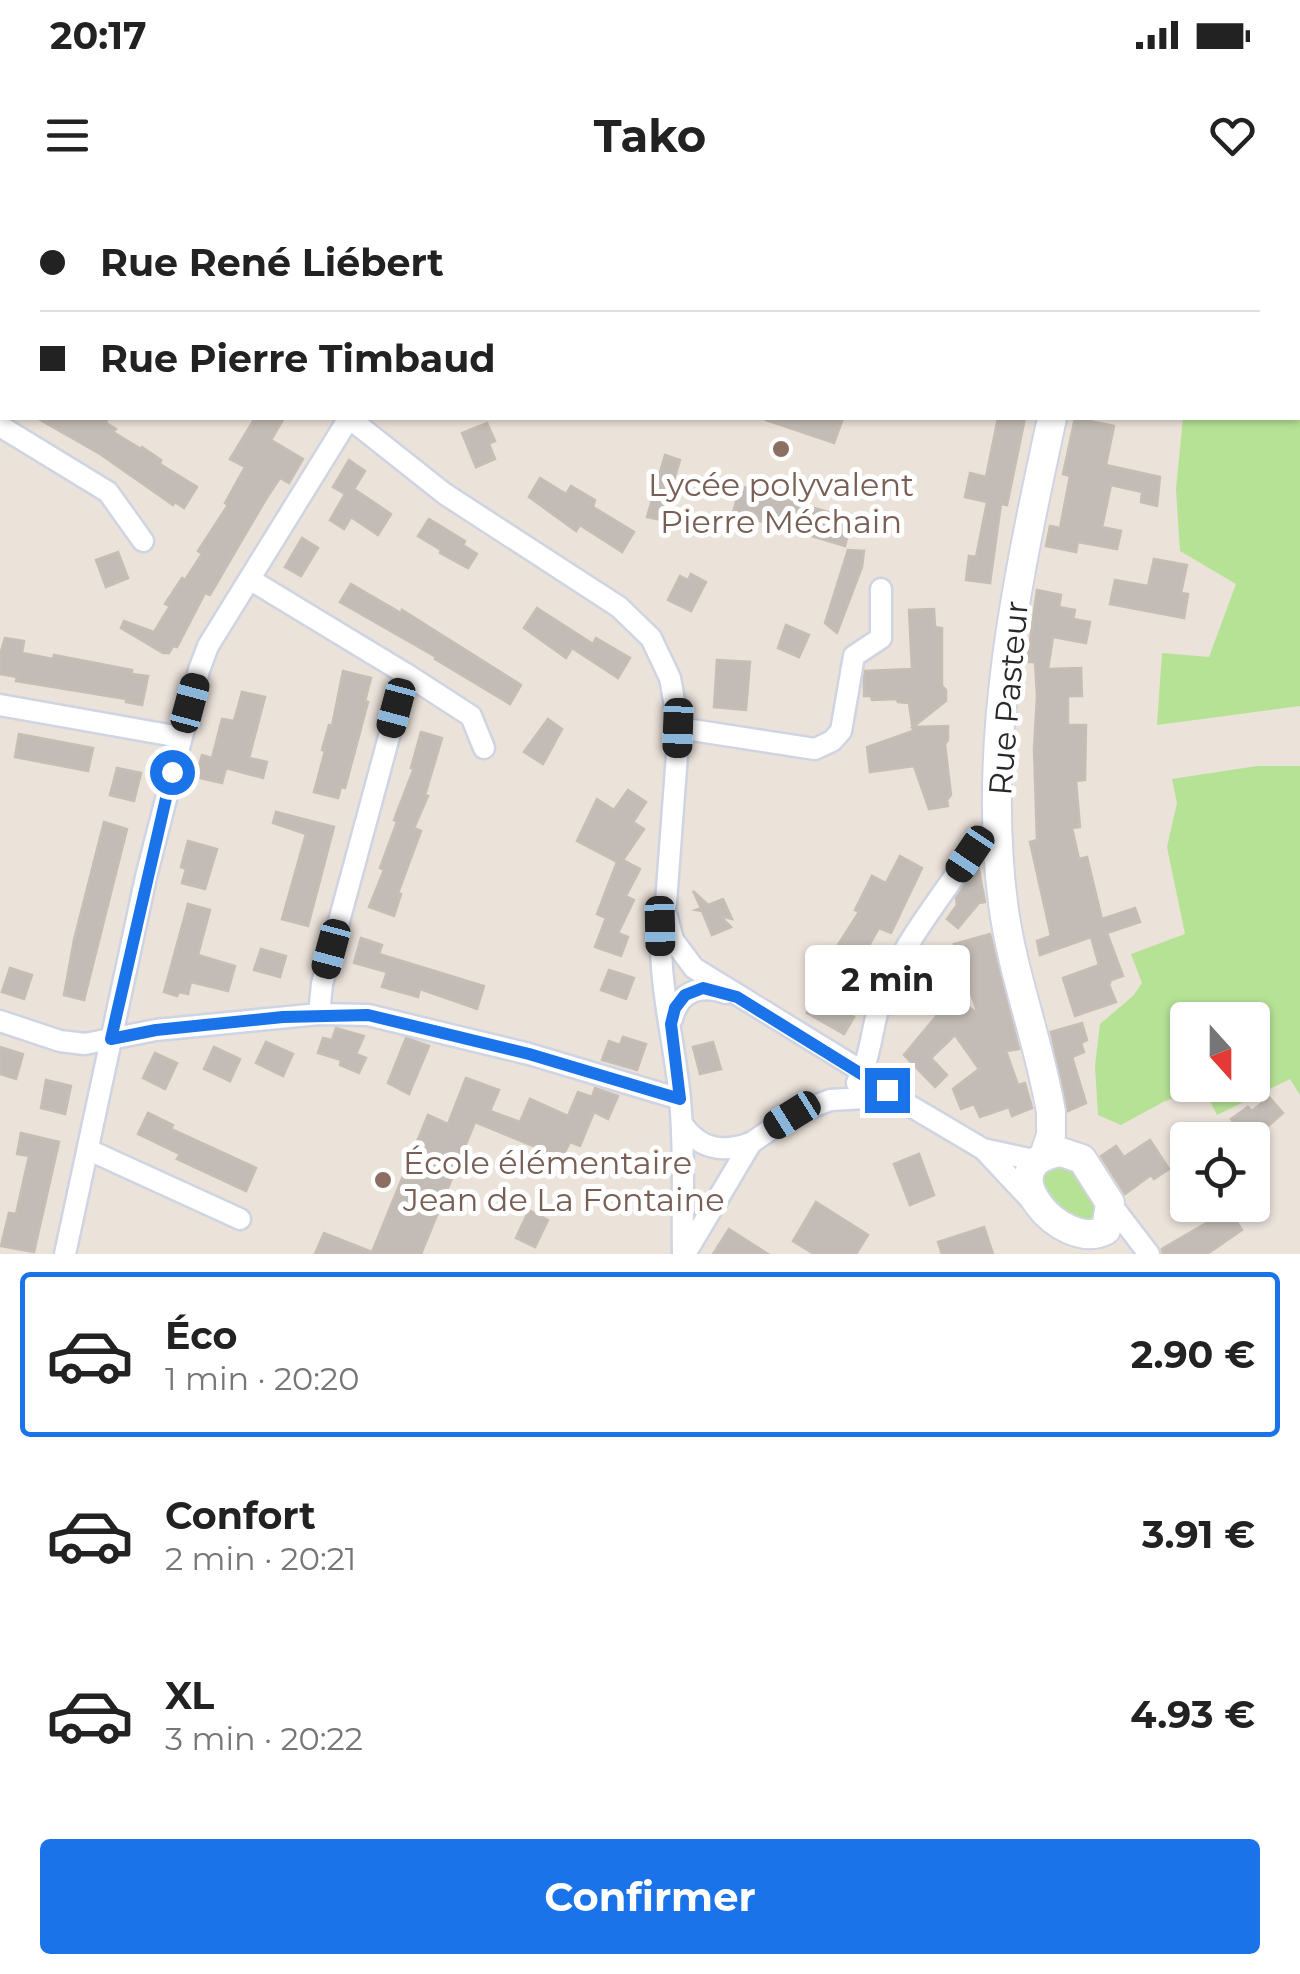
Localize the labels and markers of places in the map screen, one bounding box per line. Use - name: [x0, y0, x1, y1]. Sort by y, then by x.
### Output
- marker: Lycée polyvalent Pierre Méchain: [770, 438, 792, 460]
- place label: Lycée polyvalent Pierre Méchain: [648, 465, 914, 541]
- place label: École élémentaire Jean de La Fontaine: [402, 1143, 724, 1219]
- marker: École élémentaire Jean de La Fontaine: [372, 1169, 394, 1191]

